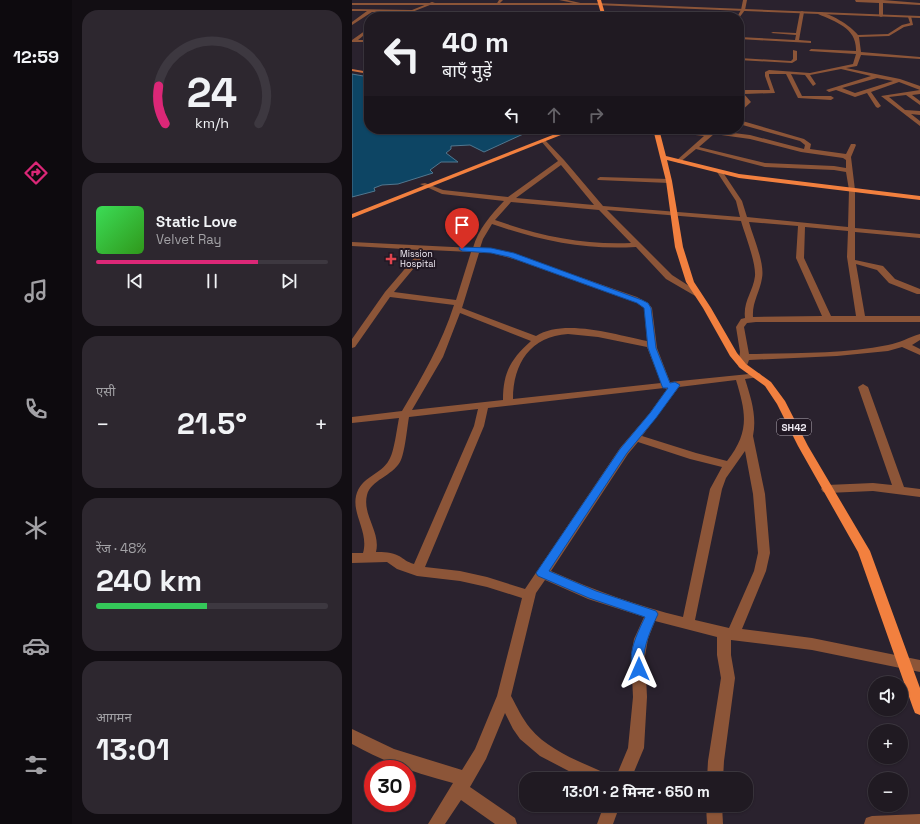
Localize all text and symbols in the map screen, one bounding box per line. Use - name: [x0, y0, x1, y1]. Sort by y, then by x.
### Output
- text: 40 m: [442, 24, 509, 60]
- icon: left: [376, 28, 428, 80]
- text: 12:59: [13, 45, 59, 68]
- text: बाएँ मुड़ें: [442, 59, 492, 82]
- text: 24: [187, 66, 237, 119]
- icon: left: [501, 104, 523, 126]
- icon: ahead: [543, 104, 565, 126]
- icon: right: [585, 104, 607, 126]
- text: km/h: [195, 114, 229, 132]
- icon: directions: [22, 159, 50, 187]
- pin: [445, 208, 479, 249]
- text: Static Love: [156, 212, 237, 231]
- icon: arrive: [451, 214, 473, 236]
- text: Velvet Ray: [156, 231, 221, 248]
- place label: Mission Hospital: [400, 248, 436, 270]
- marker: Mission Hospital: [385, 253, 397, 265]
- icon: previous: [124, 270, 146, 292]
- icon: pause: [201, 270, 223, 292]
- icon: next: [278, 270, 300, 292]
- icon: music: [22, 277, 50, 305]
- text: एसी: [96, 383, 115, 400]
- icon: phone: [22, 395, 50, 423]
- text: 21.5°: [177, 404, 247, 443]
- text: −: [96, 410, 110, 438]
- text: +: [314, 410, 328, 438]
- road number: SH42: [777, 419, 811, 435]
- icon: climate: [22, 514, 50, 542]
- text: रेंज · 48%: [96, 540, 146, 557]
- text: 240 km: [96, 561, 202, 600]
- icon: car: [22, 632, 50, 660]
- position arrow: [618, 648, 660, 690]
- map controls: [868, 676, 908, 812]
- button: sound: [868, 676, 908, 716]
- text: आगमन: [96, 709, 132, 726]
- button: +: [868, 724, 908, 764]
- text: 13:01: [96, 730, 170, 769]
- icon: filters: [22, 751, 50, 779]
- speed limit sign: 30: [364, 760, 416, 812]
- button: −: [868, 772, 908, 812]
- text: 13:01 · 2 मिनट · 650 m: [562, 782, 710, 801]

